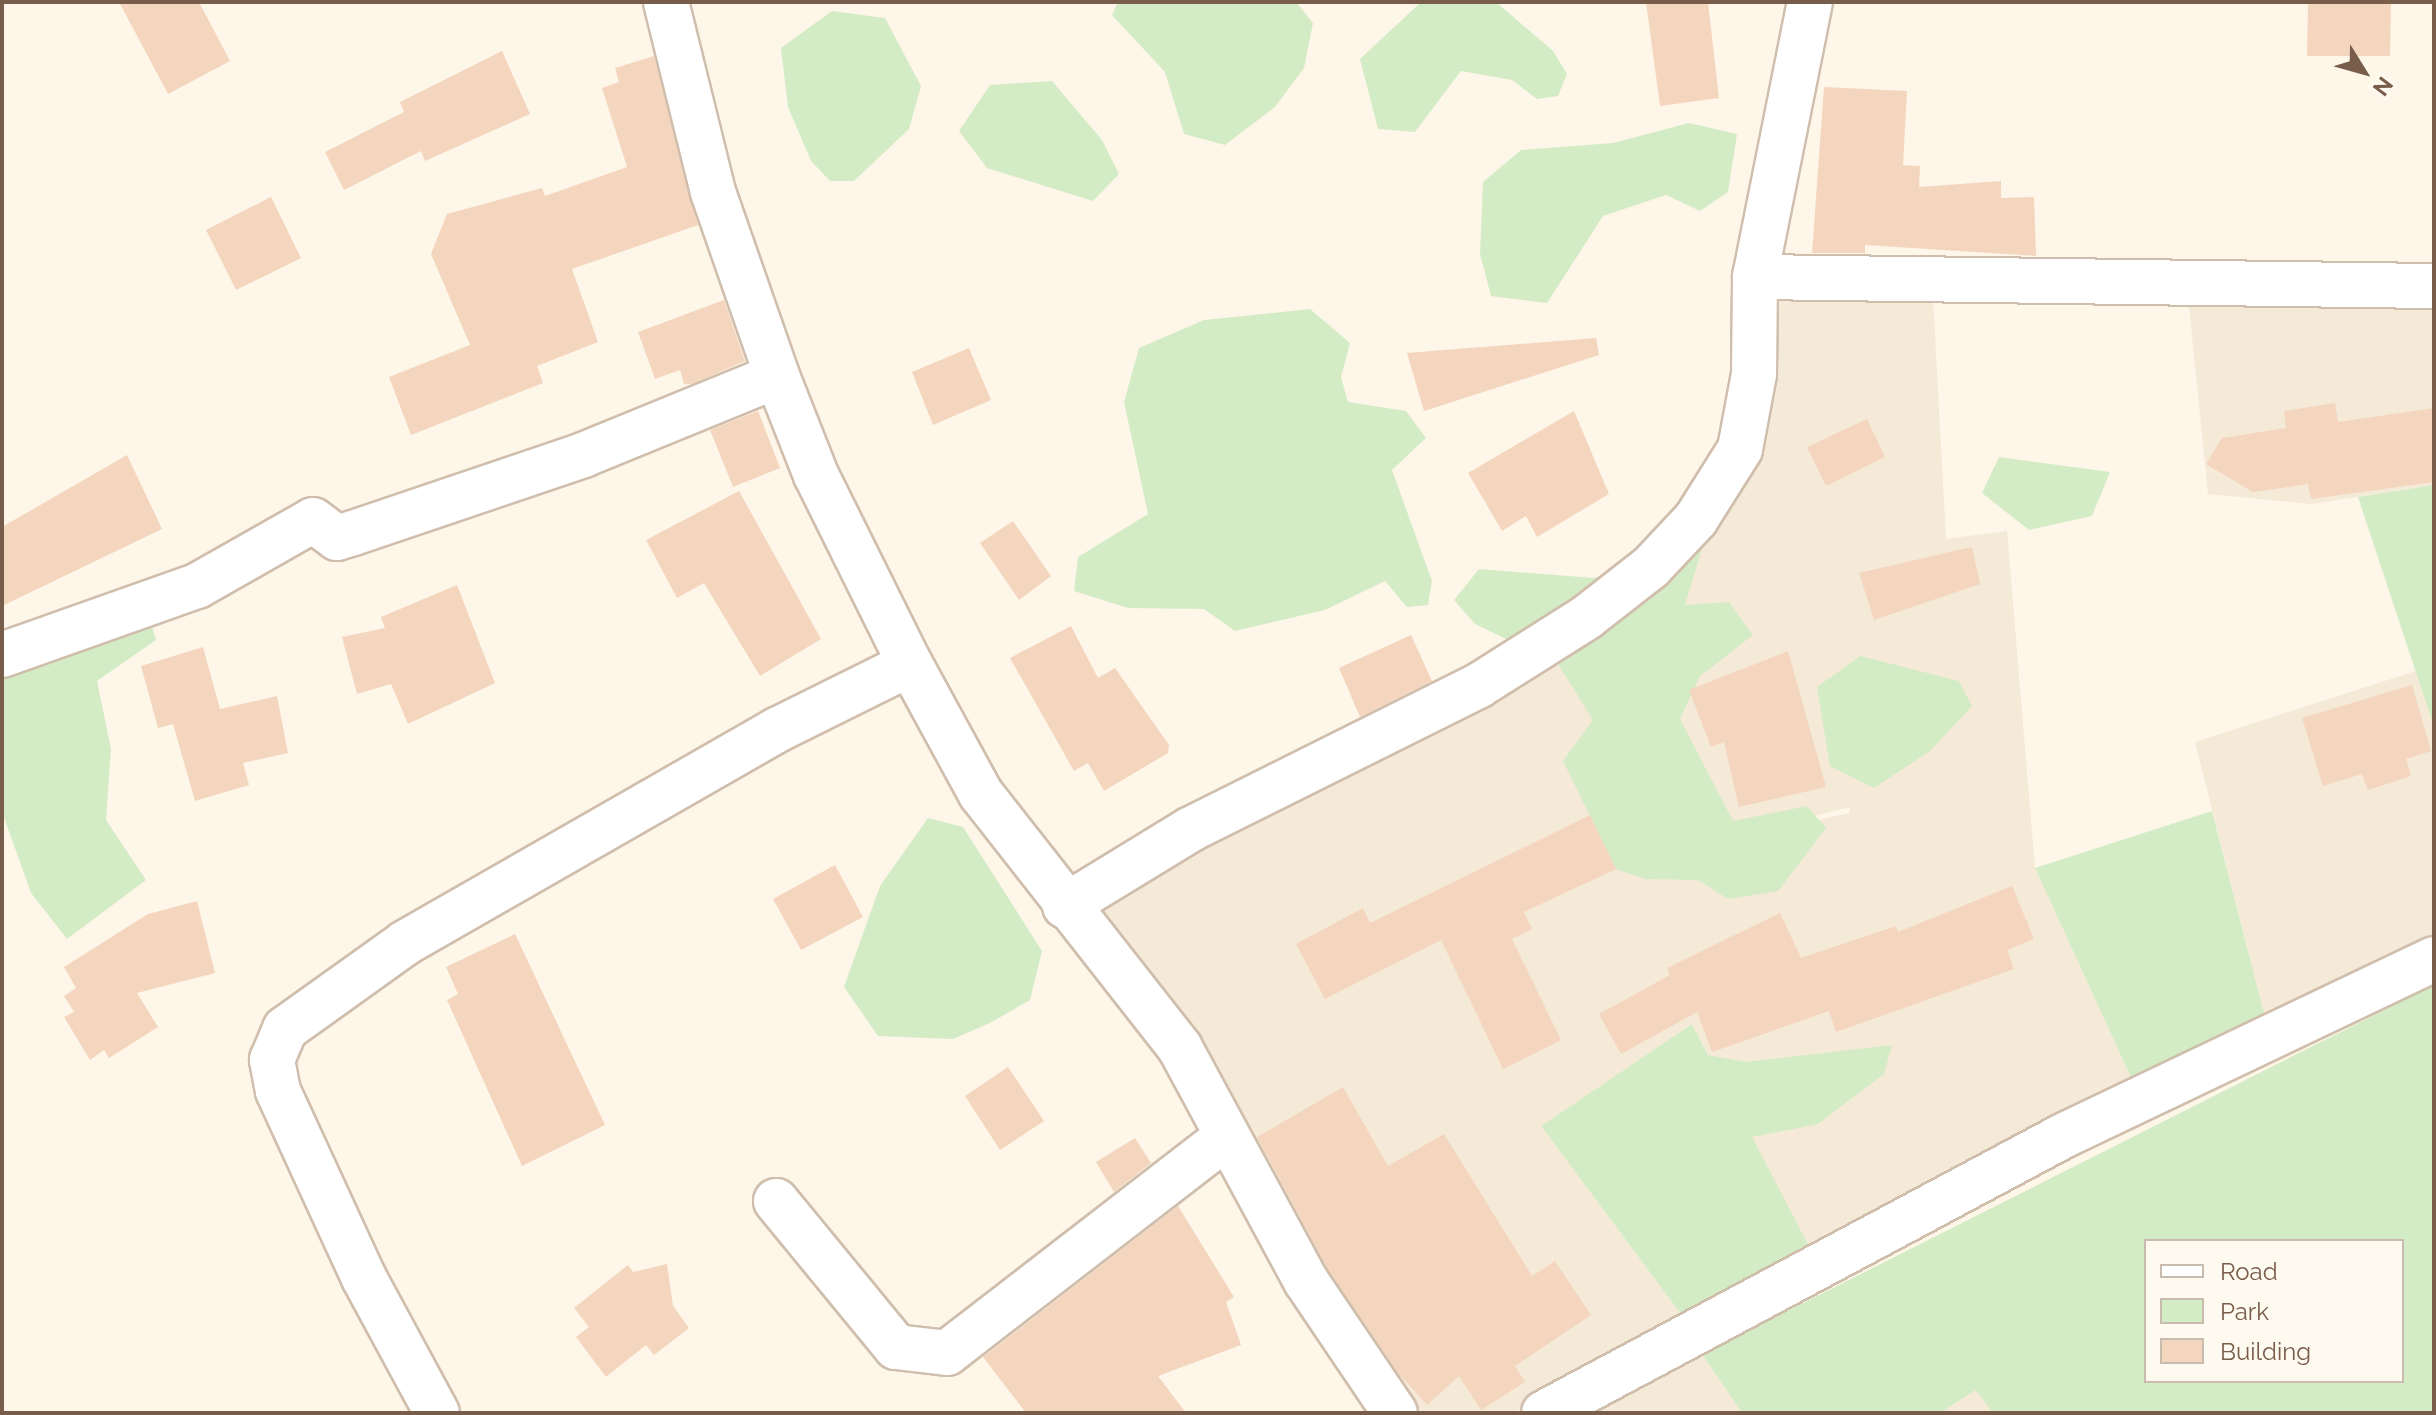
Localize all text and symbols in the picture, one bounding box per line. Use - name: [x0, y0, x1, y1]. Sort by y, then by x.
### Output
- north arrow: [2324, 32, 2404, 112]
- text: N: [2368, 72, 2399, 101]
- legend: [2144, 1239, 2404, 1383]
- text: Road: [2220, 1257, 2278, 1286]
- text: Park: [2220, 1297, 2269, 1326]
- text: Building: [2220, 1337, 2311, 1366]

